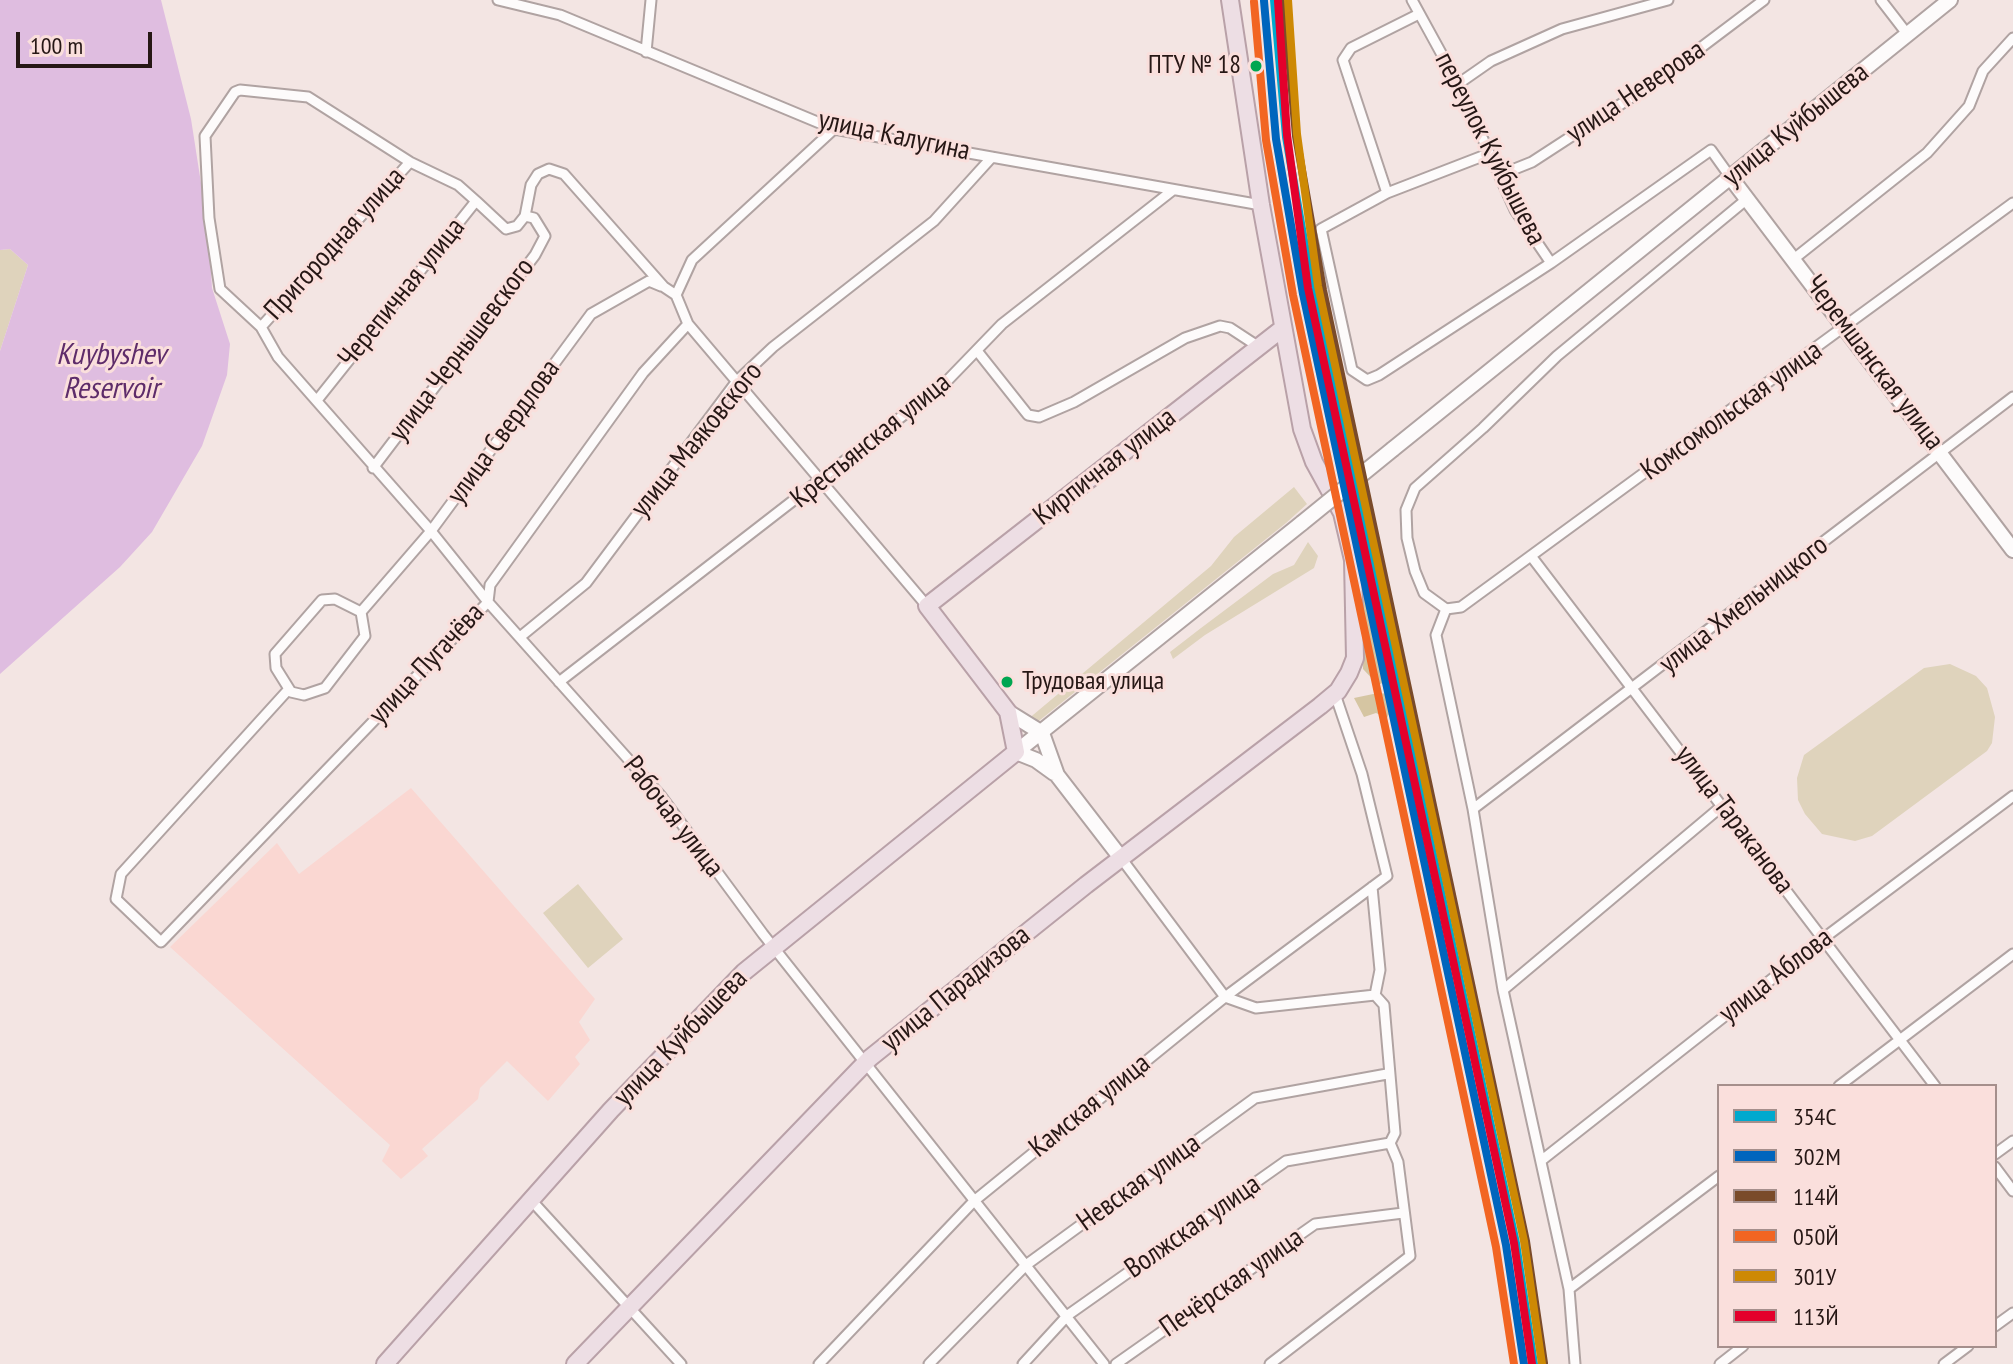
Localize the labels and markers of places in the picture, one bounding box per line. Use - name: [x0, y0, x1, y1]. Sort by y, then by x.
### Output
- place label: ПТУ № 18: [1148, 50, 1241, 82]
- marker: ПТУ № 18: [1248, 58, 1264, 74]
- place label: Трудовая улица: [1022, 666, 1164, 698]
- marker: Трудовая улица: [999, 674, 1015, 690]

